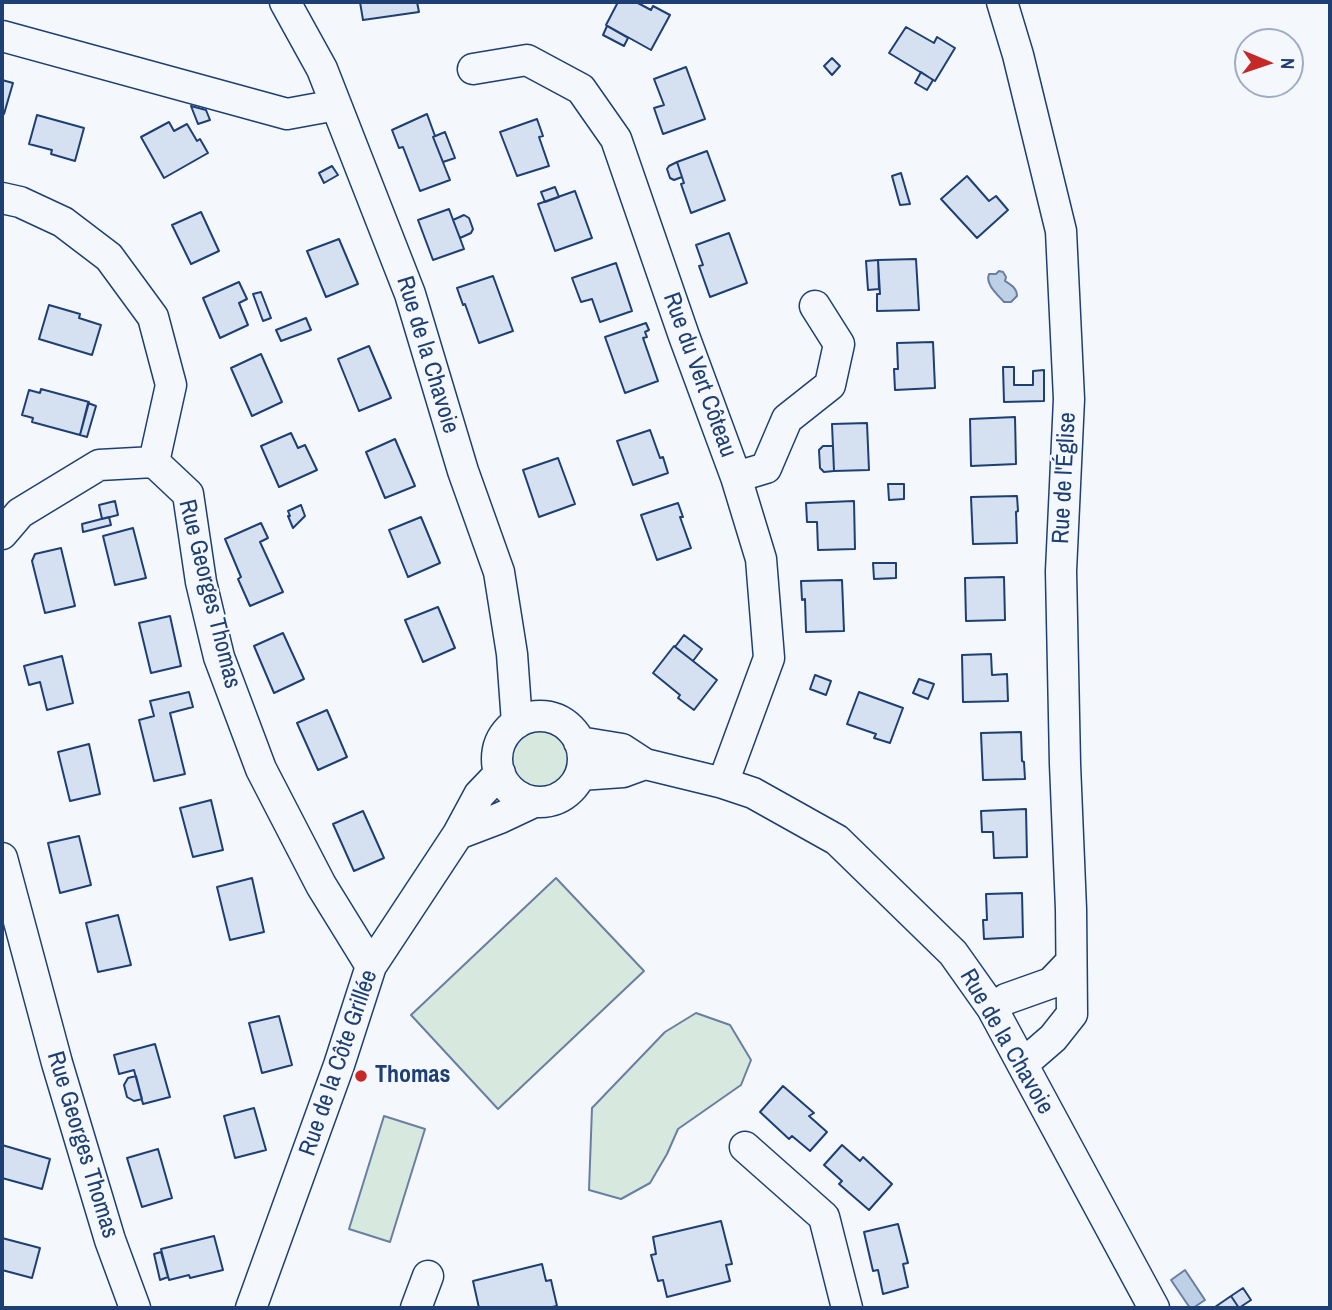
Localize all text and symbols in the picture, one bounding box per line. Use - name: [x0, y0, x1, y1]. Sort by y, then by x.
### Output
- north arrow: [1234, 28, 1304, 98]
- text: N: [1275, 58, 1301, 70]
- street label: Rue de la Chavoie: [389, 273, 465, 437]
- street label: Rue du Vert Côteau: [656, 289, 742, 461]
- street label: Rue de l'Église: [1047, 411, 1083, 545]
- street label: Rue Georges Thomas: [172, 497, 246, 691]
- street label: Rue de la Chavoie: [953, 964, 1059, 1120]
- street label: Rue de la Côte Grillée: [294, 966, 384, 1160]
- street label: Rue Georges Thomas: [40, 1048, 124, 1242]
- place label: Thomas: [375, 1062, 450, 1090]
- marker: Thomas: [353, 1068, 369, 1084]

